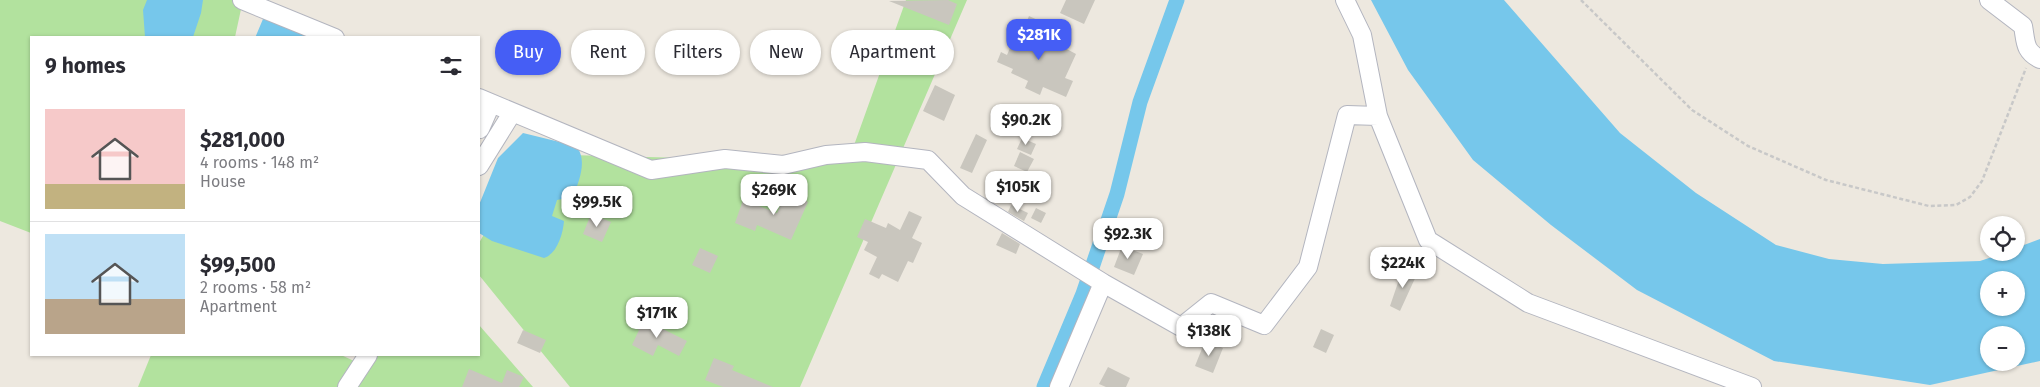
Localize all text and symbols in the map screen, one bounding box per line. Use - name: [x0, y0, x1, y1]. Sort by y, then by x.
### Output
- pin: $281K: [1004, 18, 1074, 61]
- text: $281K: [1017, 25, 1061, 44]
- chip: Buy: [495, 30, 561, 75]
- chip: Rent: [571, 30, 645, 75]
- chip: Filters: [655, 30, 740, 75]
- chip: New: [750, 30, 821, 75]
- chip: Apartment: [831, 30, 954, 75]
- icon: filters: [437, 52, 465, 80]
- text: 9 homes: [45, 53, 126, 79]
- pin: $90.2K: [985, 104, 1067, 146]
- text: $90.2K: [1001, 110, 1051, 129]
- text: $281,000: [200, 127, 285, 153]
- icon: home: [85, 129, 145, 189]
- text: 4 rooms · 148 m²: [200, 153, 319, 172]
- pin: $105K: [983, 170, 1053, 213]
- text: House: [200, 172, 246, 191]
- pin: $269K: [739, 174, 809, 216]
- text: $105K: [996, 177, 1040, 196]
- text: $269K: [752, 180, 796, 199]
- pin: $99.5K: [556, 186, 638, 228]
- text: $99.5K: [572, 192, 622, 211]
- map controls: [1980, 216, 2025, 371]
- button: locate: [1980, 216, 2025, 261]
- pin: $92.3K: [1087, 218, 1169, 260]
- text: $92.3K: [1104, 224, 1152, 243]
- pin: $224K: [1368, 246, 1438, 289]
- text: $99,500: [200, 252, 276, 278]
- text: $224K: [1381, 253, 1425, 272]
- icon: home: [85, 254, 145, 314]
- button: +: [1980, 271, 2025, 316]
- text: 2 rooms · 58 m²: [200, 278, 311, 297]
- pin: $171K: [622, 296, 692, 339]
- text: Apartment: [200, 297, 277, 316]
- text: $171K: [637, 303, 677, 322]
- pin: $138K: [1174, 314, 1244, 357]
- text: $138K: [1187, 321, 1231, 340]
- button: −: [1980, 326, 2025, 371]

